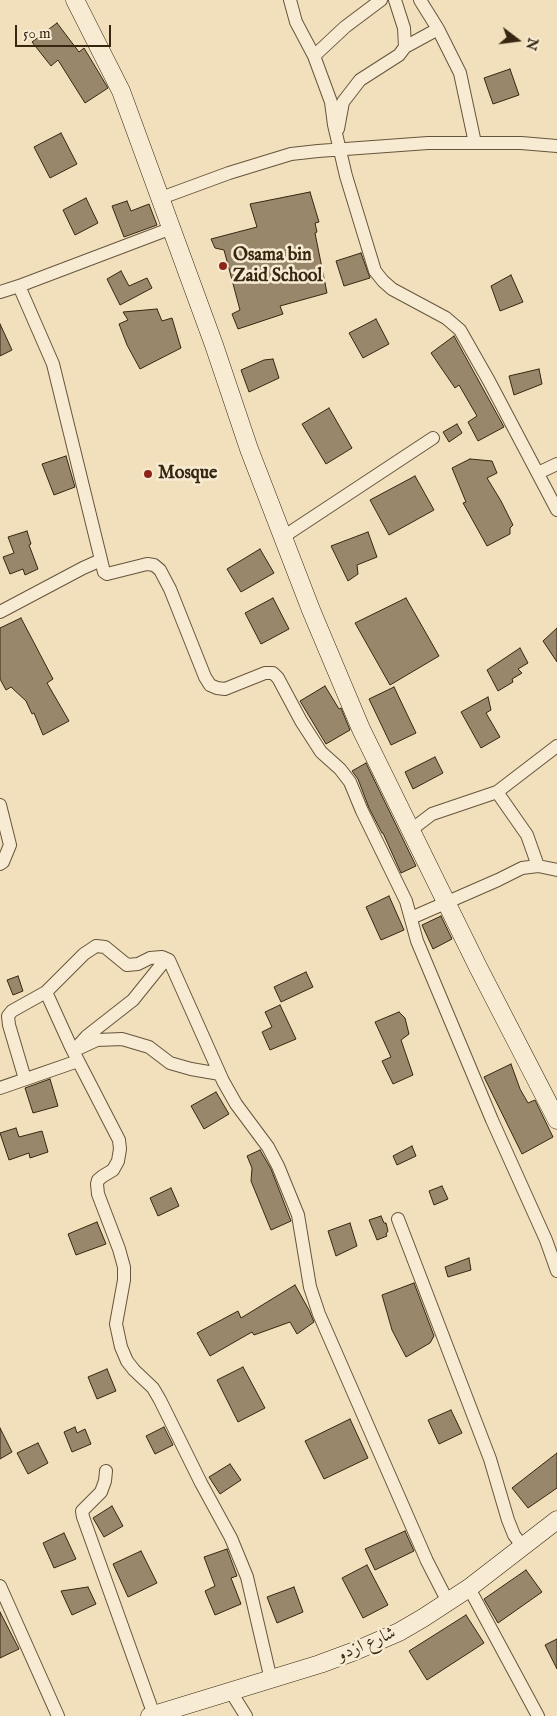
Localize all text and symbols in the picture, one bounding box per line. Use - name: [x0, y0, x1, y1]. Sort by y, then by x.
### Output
- scale bar: [18, 15, 114, 47]
- north arrow: [492, 15, 542, 65]
- text: 50 m: [23, 24, 51, 43]
- text: N: [521, 36, 542, 52]
- place label: Osama bin Zaid School: [233, 245, 322, 288]
- marker: Osama bin Zaid School: [217, 260, 229, 272]
- place label: Mosque: [158, 463, 217, 485]
- marker: Mosque: [142, 468, 154, 480]
- street label: شارع ازدو: [334, 1623, 400, 1667]

